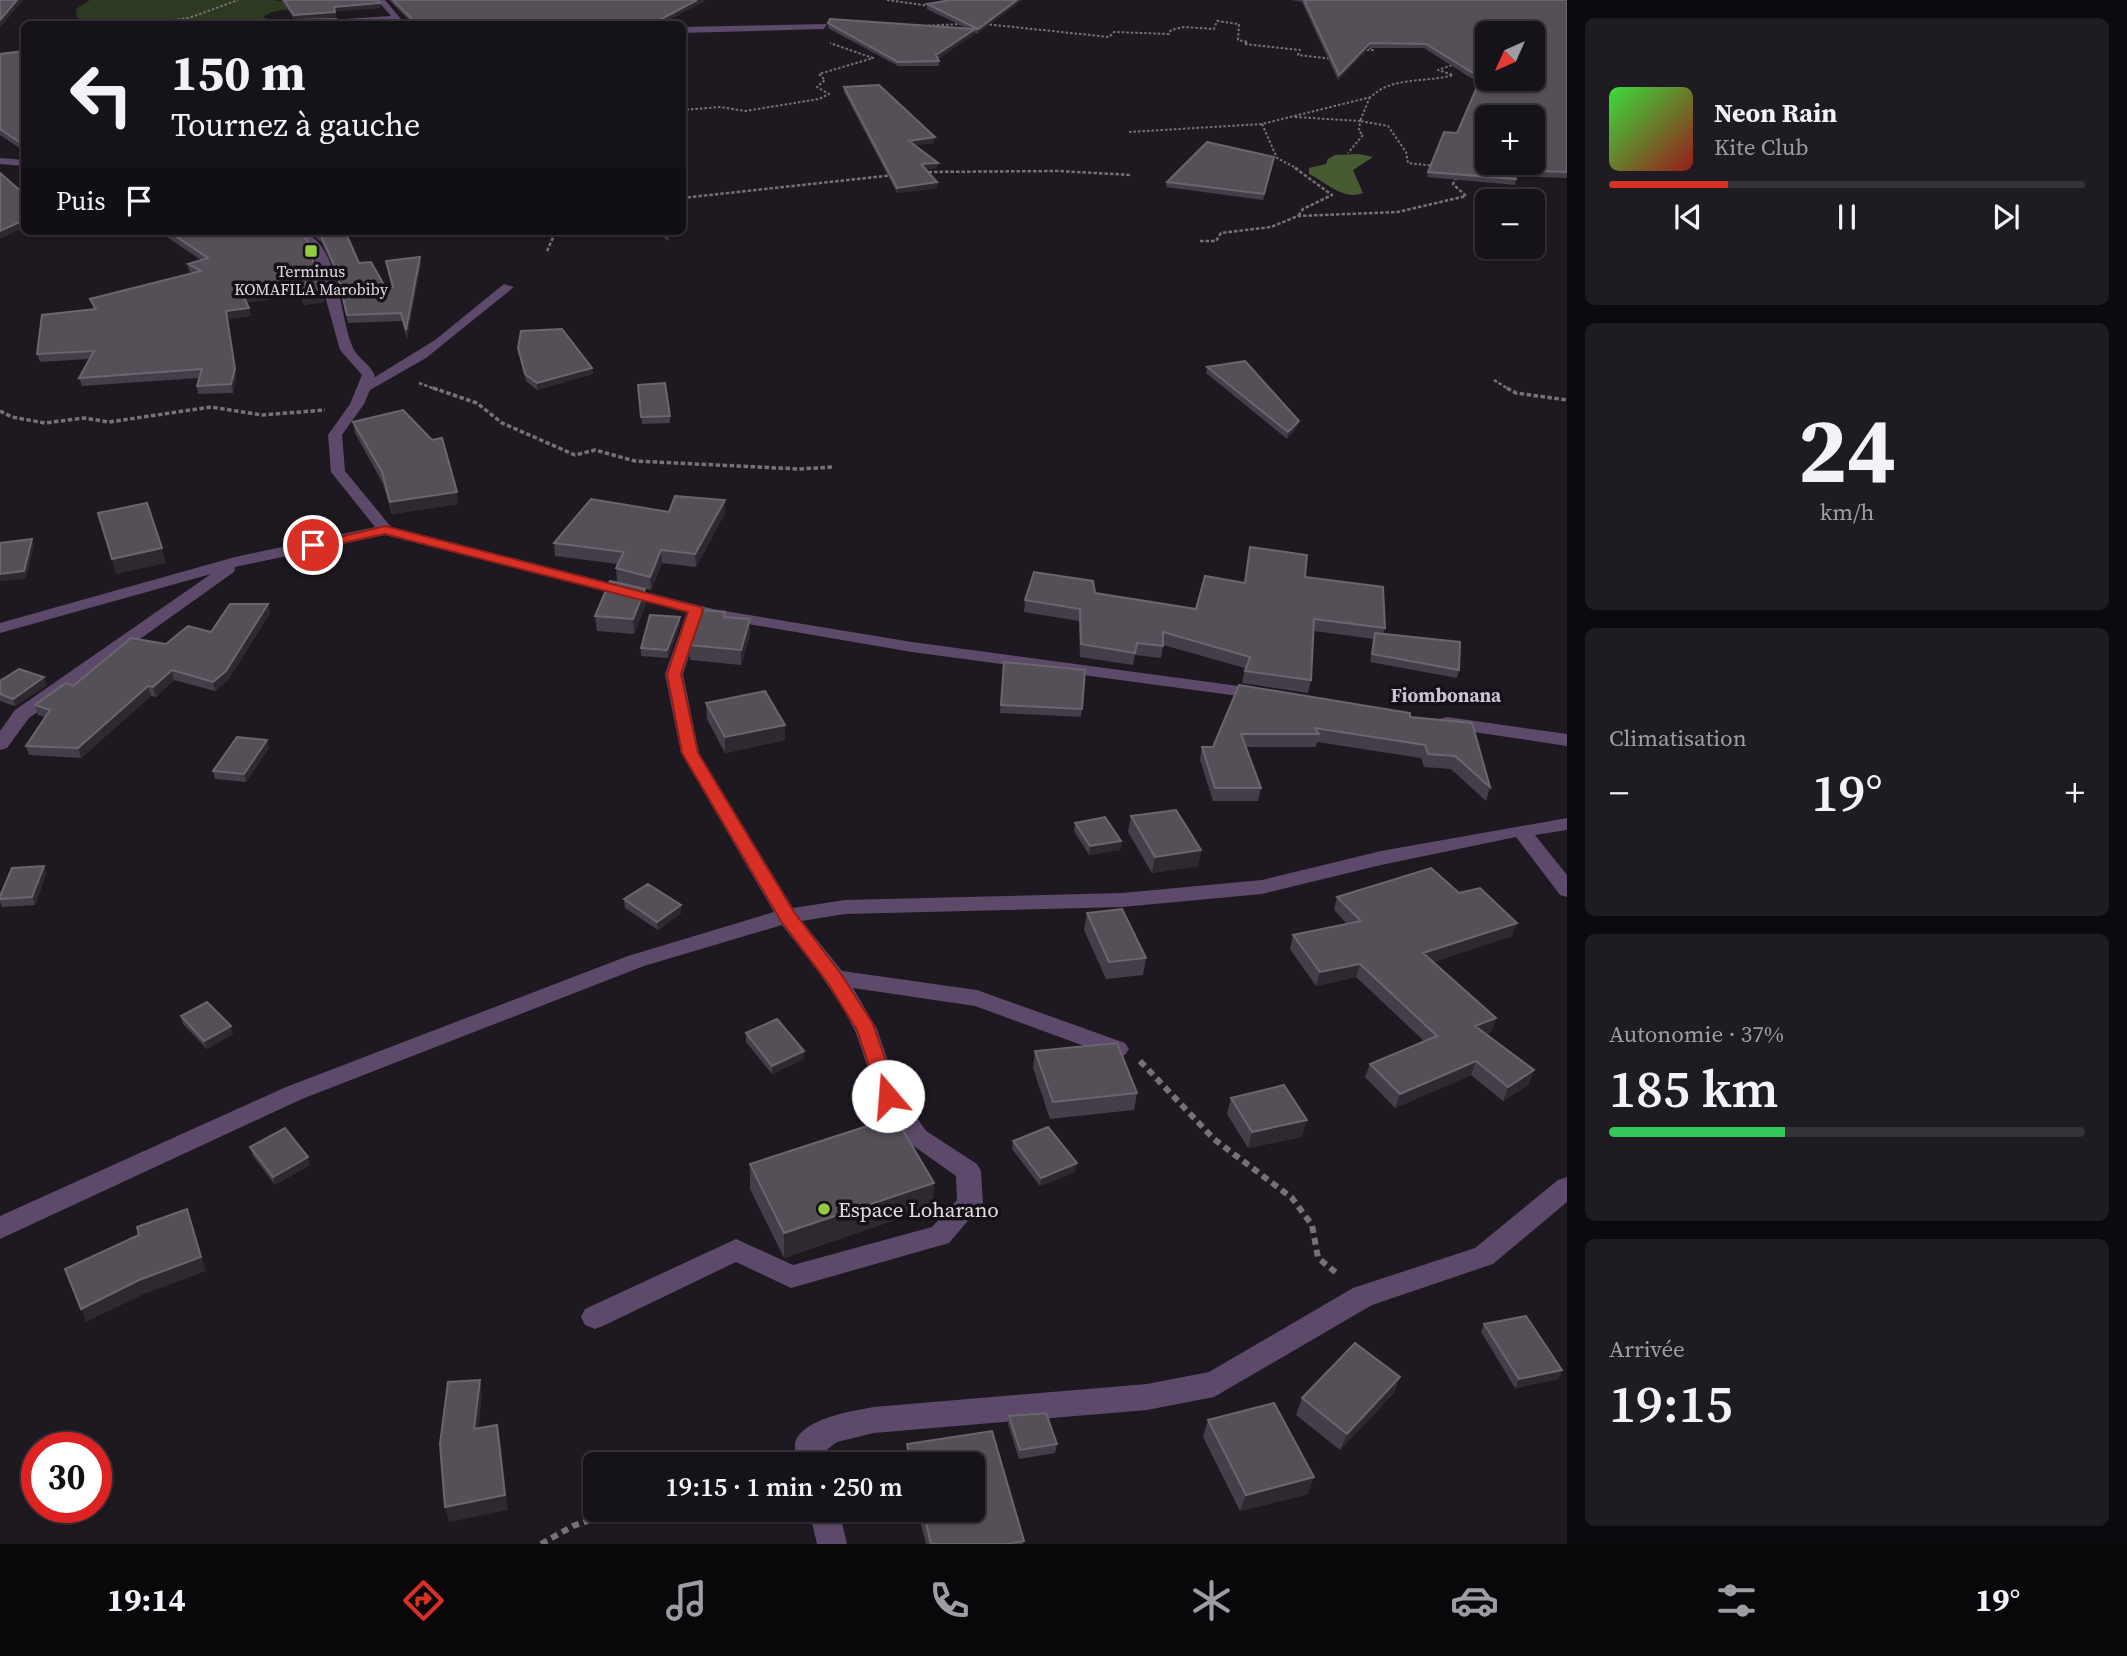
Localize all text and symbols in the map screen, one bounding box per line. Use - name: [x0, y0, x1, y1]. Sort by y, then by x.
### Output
- north arrow: [1475, 21, 1545, 91]
- map controls: [1475, 21, 1545, 259]
- text: 150 m: [171, 39, 306, 106]
- icon: left: [56, 49, 147, 140]
- text: Neon Rain: [1714, 95, 1837, 131]
- text: Tournez à gauche: [171, 103, 420, 147]
- button: +: [1475, 105, 1545, 175]
- text: Kite Club: [1714, 131, 1809, 163]
- icon: arrive: [120, 182, 158, 220]
- text: Puis: [56, 183, 106, 219]
- button: −: [1475, 189, 1545, 259]
- icon: previous: [1669, 198, 1707, 236]
- icon: pause: [1828, 198, 1866, 236]
- icon: next: [1987, 198, 2025, 236]
- marker: Terminus KOMAFILA Marobiby: [303, 243, 319, 259]
- place label: Terminus KOMAFILA Marobiby: [234, 260, 389, 300]
- text: 24: [1798, 388, 1896, 512]
- text: km/h: [1820, 496, 1874, 528]
- pin: [283, 515, 343, 575]
- icon: arrive: [294, 526, 332, 564]
- district label: Fiombonana: [1391, 682, 1502, 708]
- text: Climatisation: [1609, 722, 1747, 754]
- text: 19°: [1811, 757, 1883, 828]
- text: −: [1609, 767, 1629, 819]
- text: +: [2065, 767, 2085, 819]
- text: Autonomie · 37%: [1609, 1018, 1784, 1050]
- text: 185 km: [1609, 1053, 1778, 1124]
- position arrow: [851, 1059, 925, 1133]
- place label: Espace Loharano: [838, 1195, 999, 1224]
- marker: Espace Loharano: [816, 1201, 832, 1217]
- text: Arrivée: [1609, 1333, 1685, 1365]
- text: 19:15: [1609, 1368, 1733, 1439]
- speed limit sign: 30: [21, 1432, 112, 1523]
- text: 19:15 · 1 min · 250 m: [665, 1469, 903, 1505]
- icon: directions: [399, 1576, 448, 1625]
- icon: music: [662, 1576, 711, 1625]
- icon: phone: [925, 1576, 974, 1625]
- icon: climate: [1187, 1576, 1236, 1625]
- icon: car: [1450, 1576, 1499, 1625]
- icon: filters: [1712, 1576, 1761, 1625]
- text: 19:14: [107, 1578, 186, 1622]
- text: 19°: [1975, 1578, 2020, 1622]

